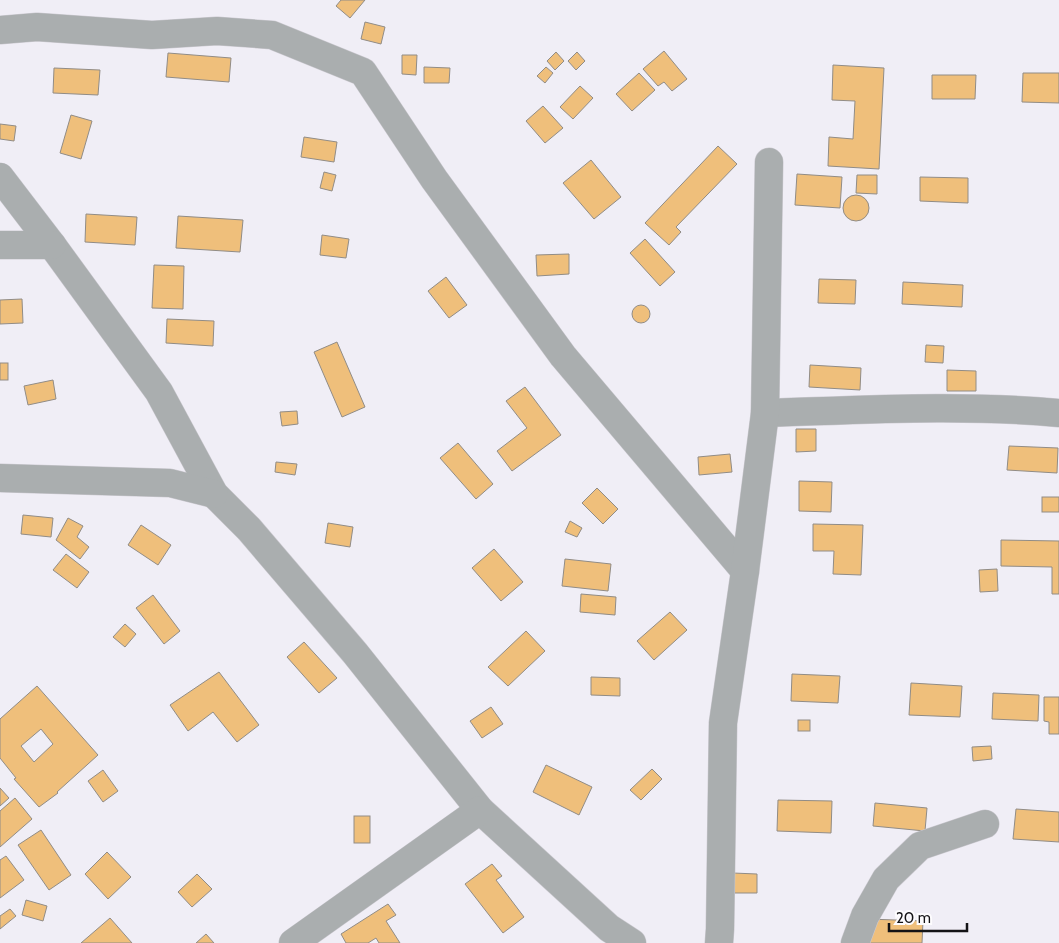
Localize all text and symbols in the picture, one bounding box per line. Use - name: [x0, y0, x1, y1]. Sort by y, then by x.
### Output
- scale bar: [889, 900, 966, 932]
- text: 20 m: [896, 909, 931, 927]

